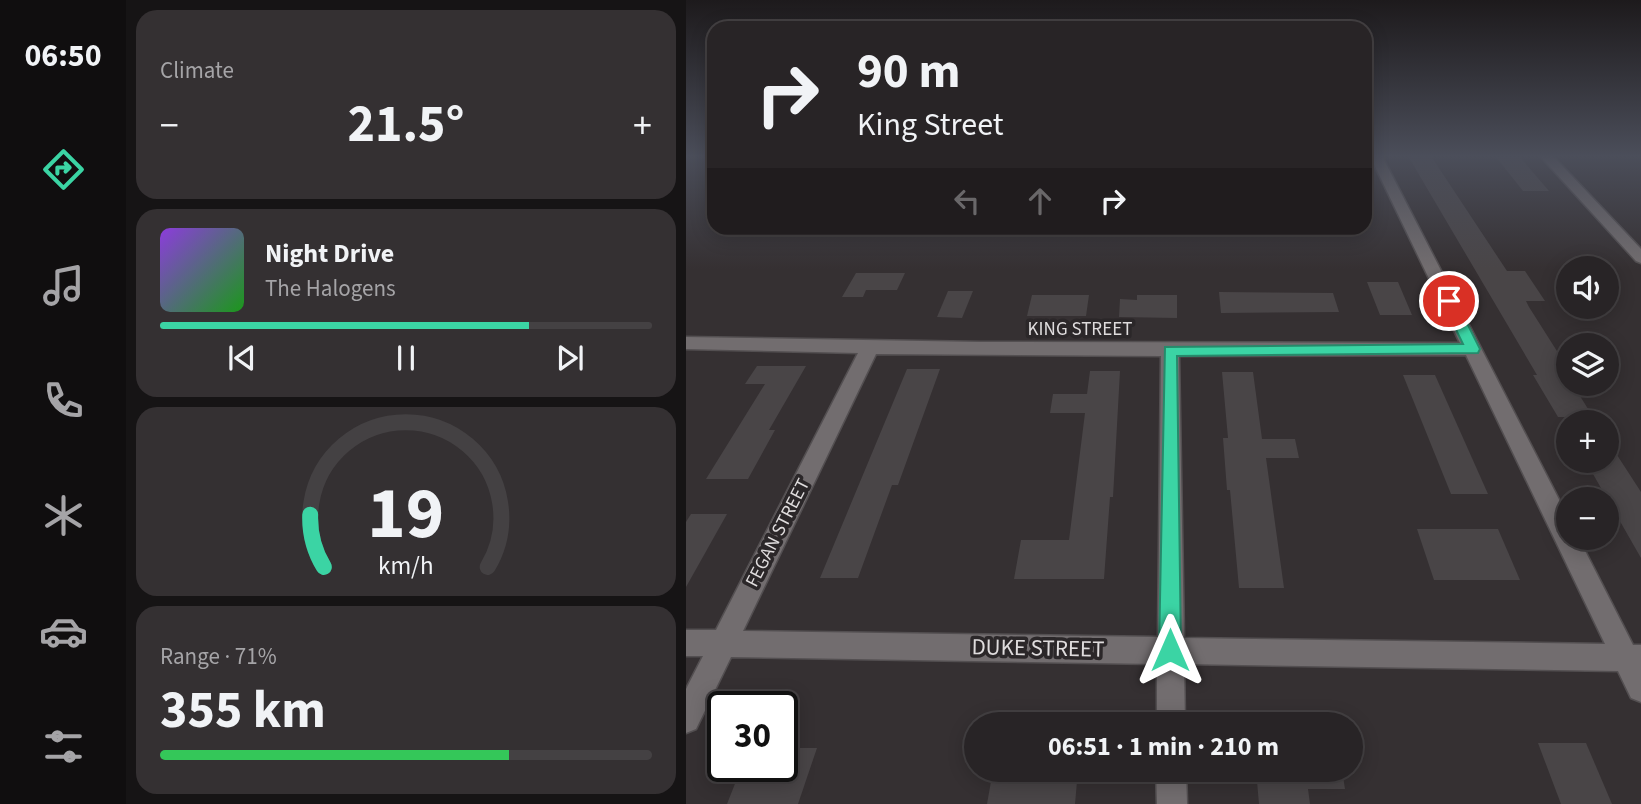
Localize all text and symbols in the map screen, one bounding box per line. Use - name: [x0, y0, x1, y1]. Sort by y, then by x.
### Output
- text: 06:50: [24, 33, 102, 79]
- text: 90 m: [857, 37, 961, 107]
- icon: right: [742, 49, 833, 140]
- text: Climate: [160, 54, 234, 87]
- text: 21.5°: [348, 88, 464, 162]
- text: −: [160, 99, 179, 153]
- text: +: [633, 99, 652, 153]
- text: King Street: [857, 102, 1004, 148]
- icon: directions: [39, 145, 88, 194]
- icon: left: [948, 182, 986, 220]
- icon: ahead: [1021, 182, 1059, 220]
- icon: right: [1094, 182, 1132, 220]
- text: Night Drive: [265, 235, 394, 272]
- map controls: [1556, 256, 1619, 550]
- button: sound: [1556, 256, 1619, 319]
- icon: music: [39, 261, 88, 310]
- pin: [1419, 271, 1479, 331]
- text: The Halogens: [265, 272, 396, 305]
- icon: arrive: [1430, 282, 1468, 320]
- street label: KING STREET: [1028, 316, 1132, 343]
- button: layers: [1556, 333, 1619, 396]
- icon: previous: [223, 339, 261, 377]
- icon: pause: [387, 339, 425, 377]
- icon: next: [551, 339, 589, 377]
- icon: phone: [39, 376, 88, 425]
- button: +: [1556, 410, 1619, 473]
- text: 19: [368, 463, 444, 567]
- street label: FEGAN STREET: [739, 474, 817, 592]
- button: −: [1556, 487, 1619, 550]
- icon: climate: [39, 491, 88, 540]
- text: km/h: [378, 548, 434, 584]
- icon: car: [39, 607, 88, 656]
- position arrow: [1133, 613, 1207, 687]
- street label: DUKE STREET: [971, 630, 1105, 666]
- text: Range · 71%: [160, 640, 277, 673]
- text: 355 km: [160, 674, 326, 748]
- speed limit sign: 30: [707, 691, 798, 782]
- icon: filters: [39, 722, 88, 771]
- text: 06:51 · 1 min · 210 m: [1048, 728, 1279, 765]

